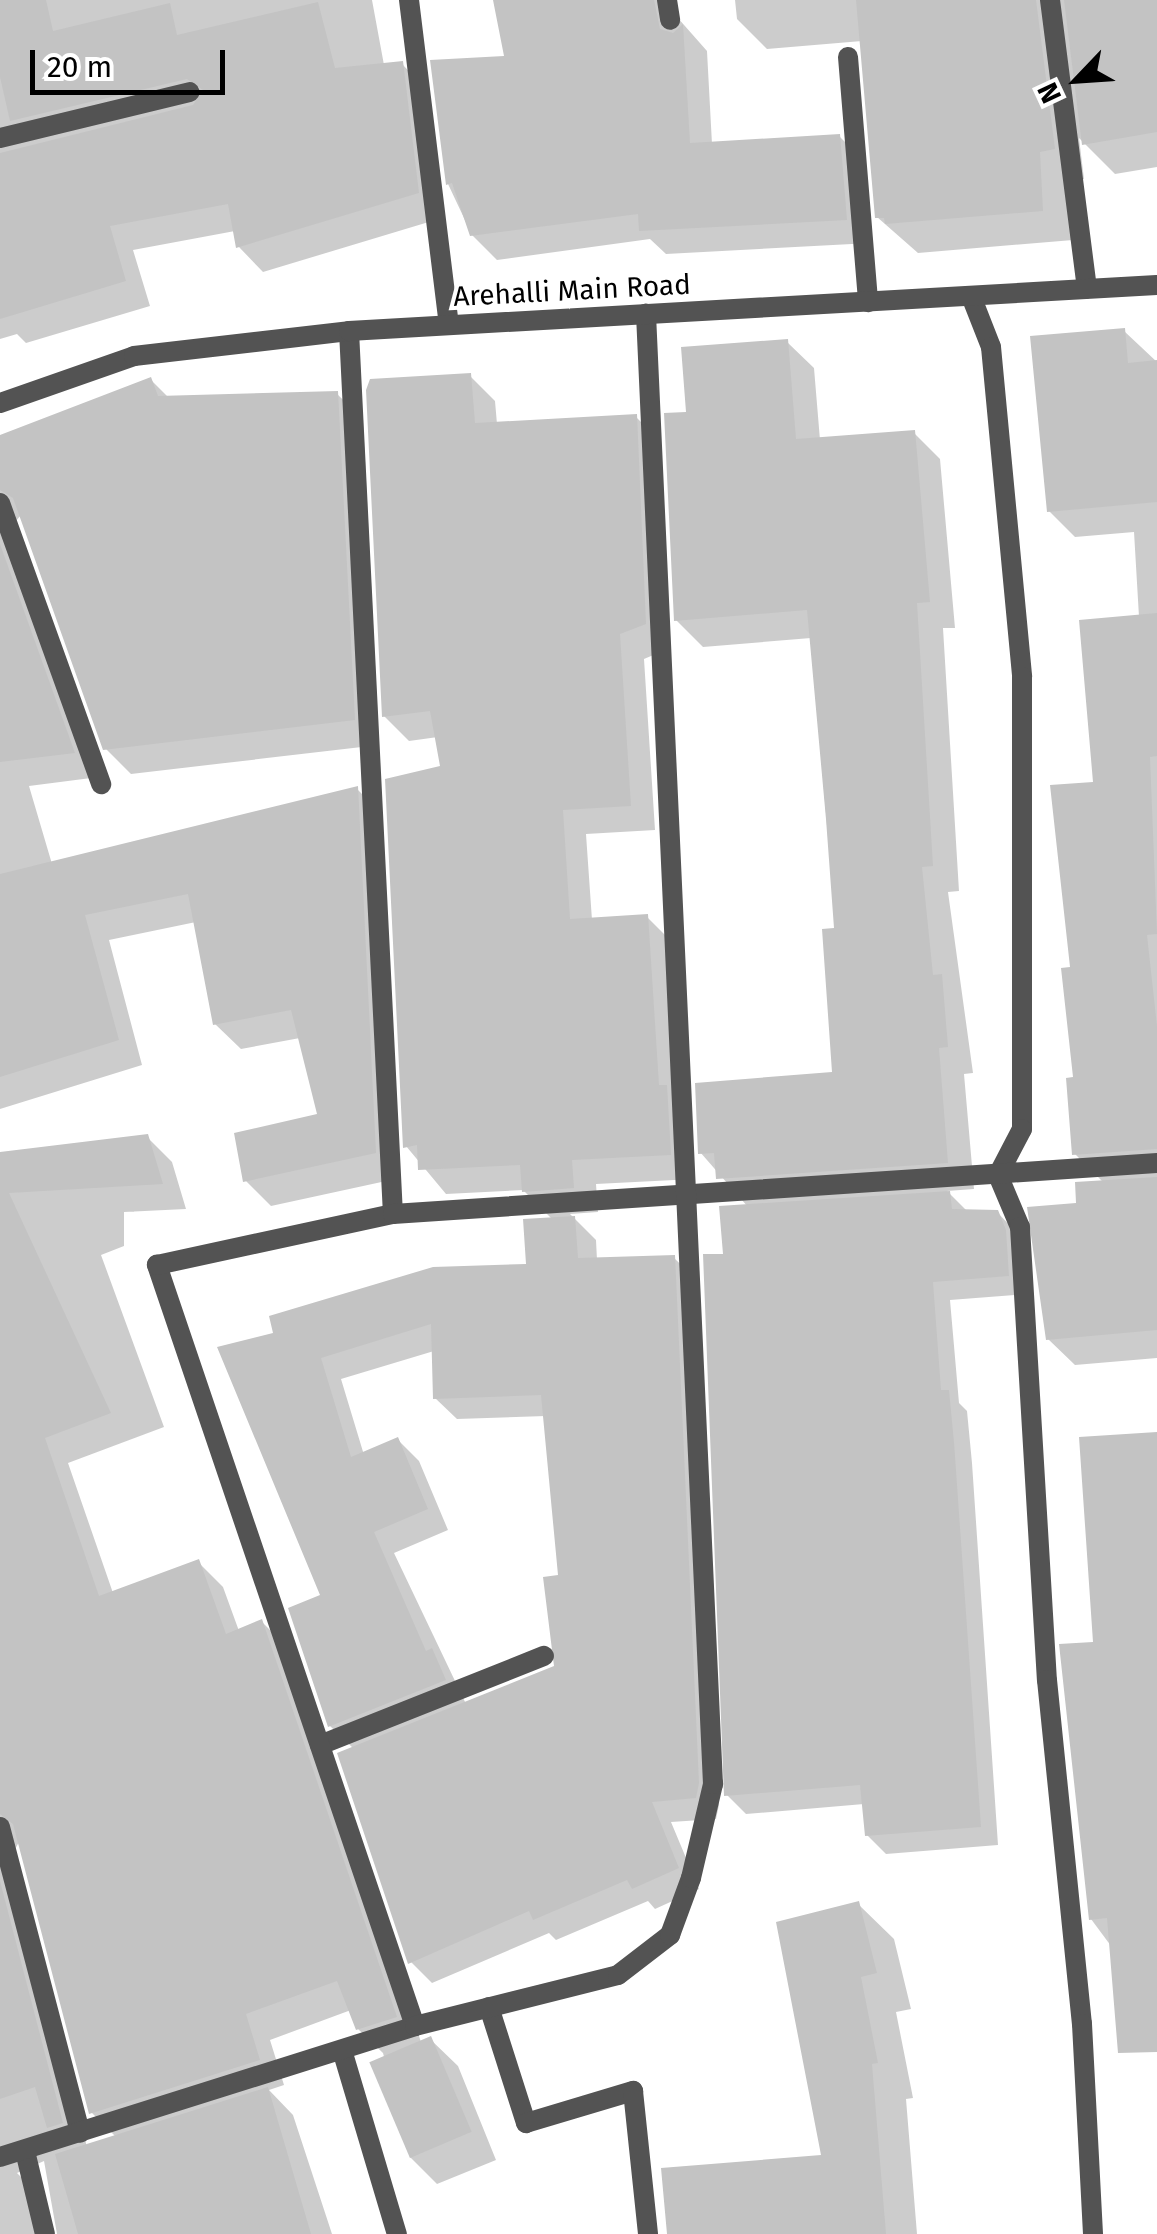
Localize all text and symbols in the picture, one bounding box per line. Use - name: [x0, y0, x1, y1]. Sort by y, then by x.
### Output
- scale bar: [35, 30, 230, 92]
- north arrow: [1027, 30, 1127, 130]
- text: 20 m: [47, 49, 112, 85]
- text: N: [1030, 78, 1068, 108]
- street label: Arehalli Main Road: [452, 268, 692, 314]

